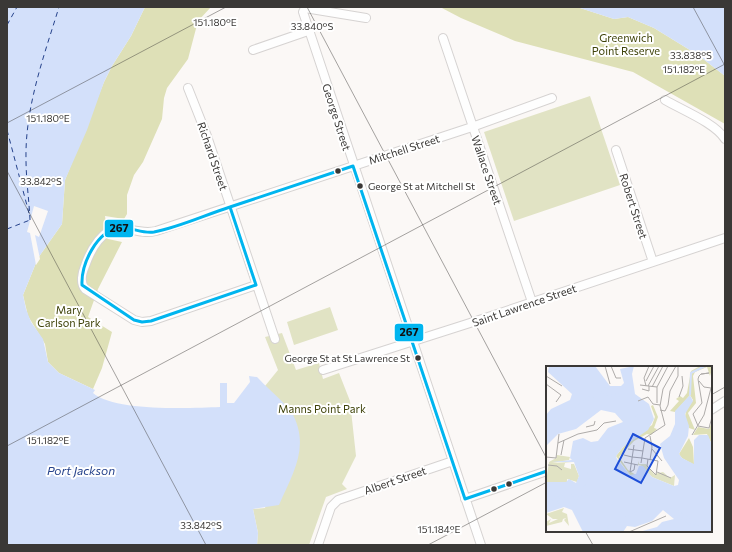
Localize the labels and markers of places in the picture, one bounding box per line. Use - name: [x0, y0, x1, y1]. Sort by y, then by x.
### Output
- unlabelled marker: [333, 166, 343, 176]
- place label: George St at Mitchell St: [368, 180, 475, 192]
- marker: George St at Mitchell St: [355, 181, 365, 191]
- place label: George St at St Lawrence St: [284, 352, 410, 364]
- marker: George St at St Lawrence St: [413, 353, 423, 363]
- unlabelled marker: [504, 479, 514, 489]
- unlabelled marker: [489, 484, 499, 494]

